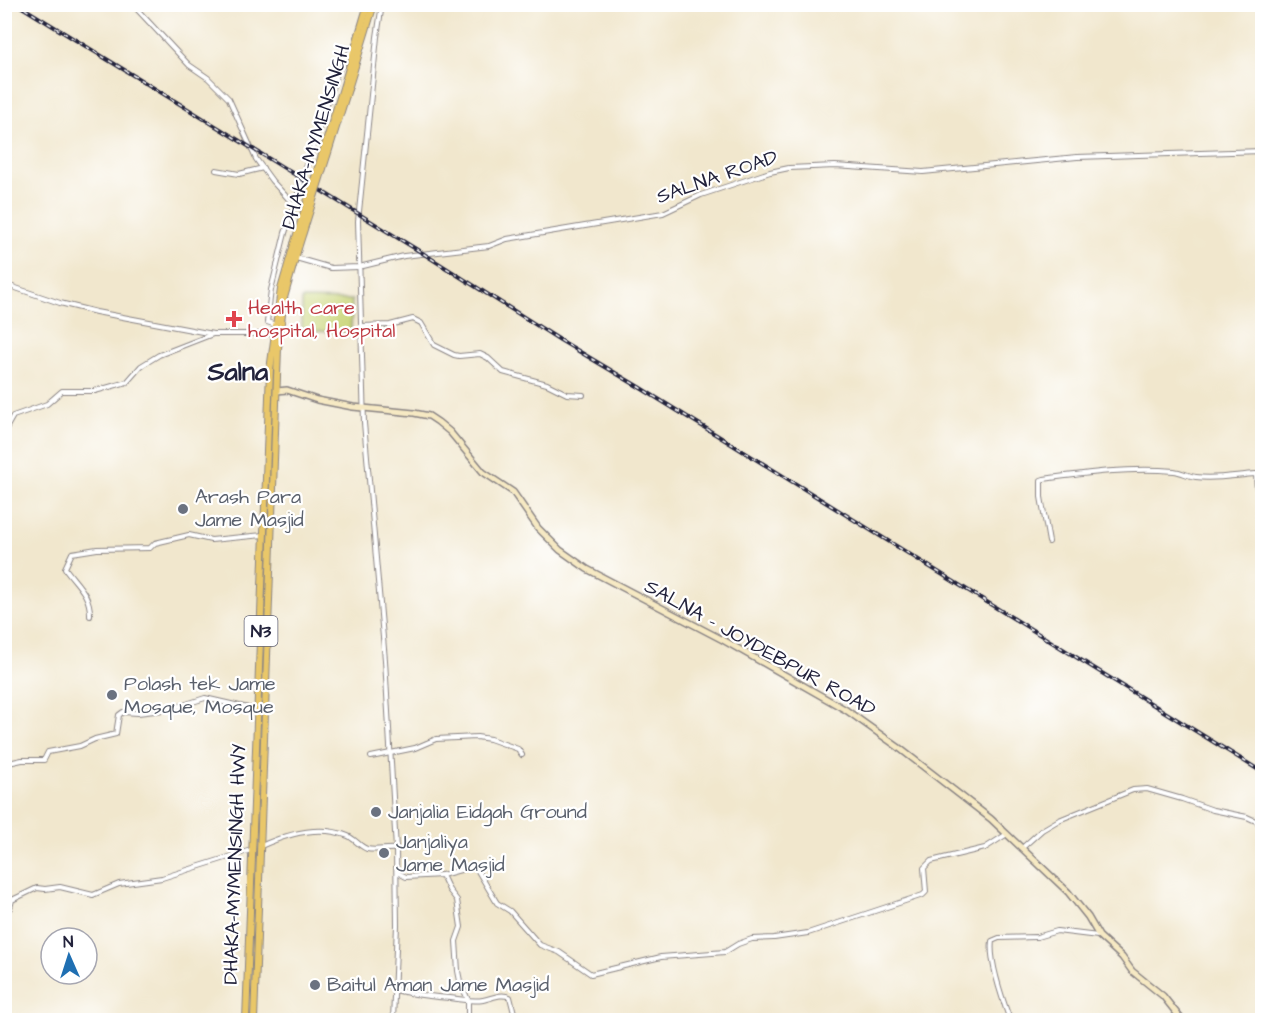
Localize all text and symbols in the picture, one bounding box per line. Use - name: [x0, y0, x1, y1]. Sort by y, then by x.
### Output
- street label: DHAKA-MYMENSINGH: [275, 41, 357, 233]
- street label: SALNA ROAD: [653, 143, 781, 211]
- place label: Health care hospital, Hospital: [248, 294, 395, 345]
- marker: Health care hospital, Hospital: [225, 310, 243, 328]
- district label: Salna: [207, 354, 269, 390]
- place label: Arash Para Jame Masjid: [195, 483, 304, 534]
- marker: Arash Para Jame Masjid: [176, 502, 190, 516]
- street label: SALNA - JOYDEBPUR ROAD: [639, 573, 881, 723]
- road number: N3: [244, 616, 278, 646]
- place label: Polash tek Jame Mosque, Mosque: [124, 670, 276, 721]
- marker: Polash tek Jame Mosque, Mosque: [105, 688, 119, 702]
- street label: DHAKA-MYMENSINGH HWY: [217, 743, 253, 985]
- place label: Janjalia Eidgah Ground: [388, 798, 587, 827]
- marker: Janjalia Eidgah Ground: [369, 805, 383, 819]
- place label: Janjaliya Jame Masjid: [396, 828, 505, 879]
- marker: Janjaliya Jame Masjid: [377, 846, 391, 860]
- north arrow: [39, 926, 99, 986]
- text: N: [63, 931, 74, 953]
- place label: Baitul Aman Jame Masjid: [327, 971, 549, 999]
- marker: Baitul Aman Jame Masjid: [308, 978, 322, 992]

